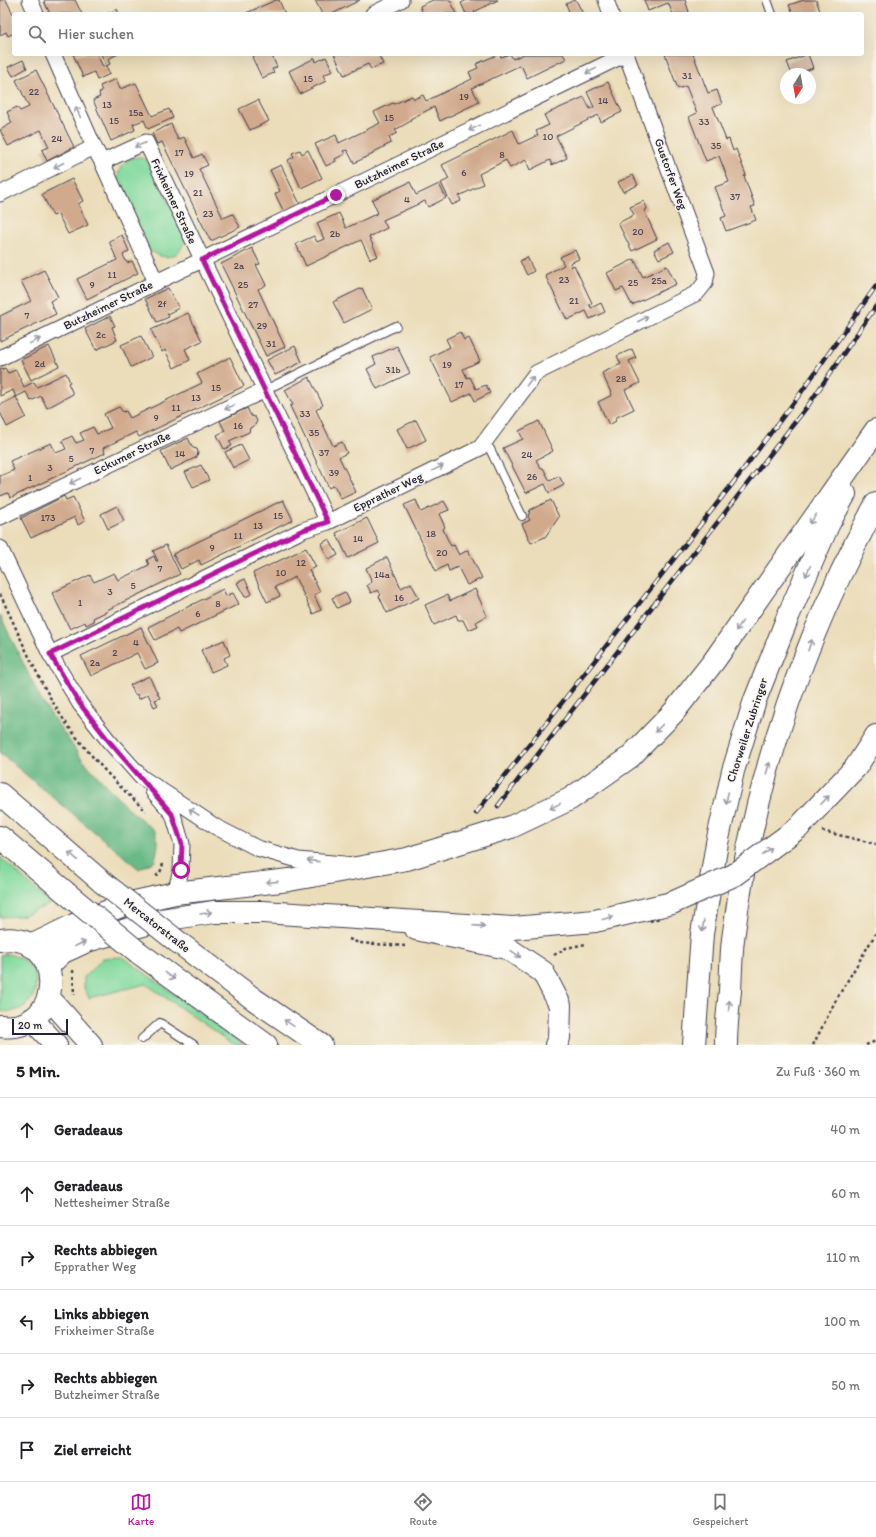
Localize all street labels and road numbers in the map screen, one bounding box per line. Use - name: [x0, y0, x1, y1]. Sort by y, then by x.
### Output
- street label: Butzheimer Straße: [352, 136, 446, 192]
- street label: Gustorfer Weg: [652, 136, 691, 212]
- street label: Frixheimer Straße: [148, 156, 200, 246]
- street label: Butzheimer Straße: [61, 277, 155, 333]
- street label: Eckumer Straße: [91, 428, 173, 478]
- street label: Epprather Weg: [351, 469, 426, 515]
- street label: Chorweiler Zubringer: [724, 676, 771, 784]
- street label: Mercatorstraße: [121, 895, 193, 956]

